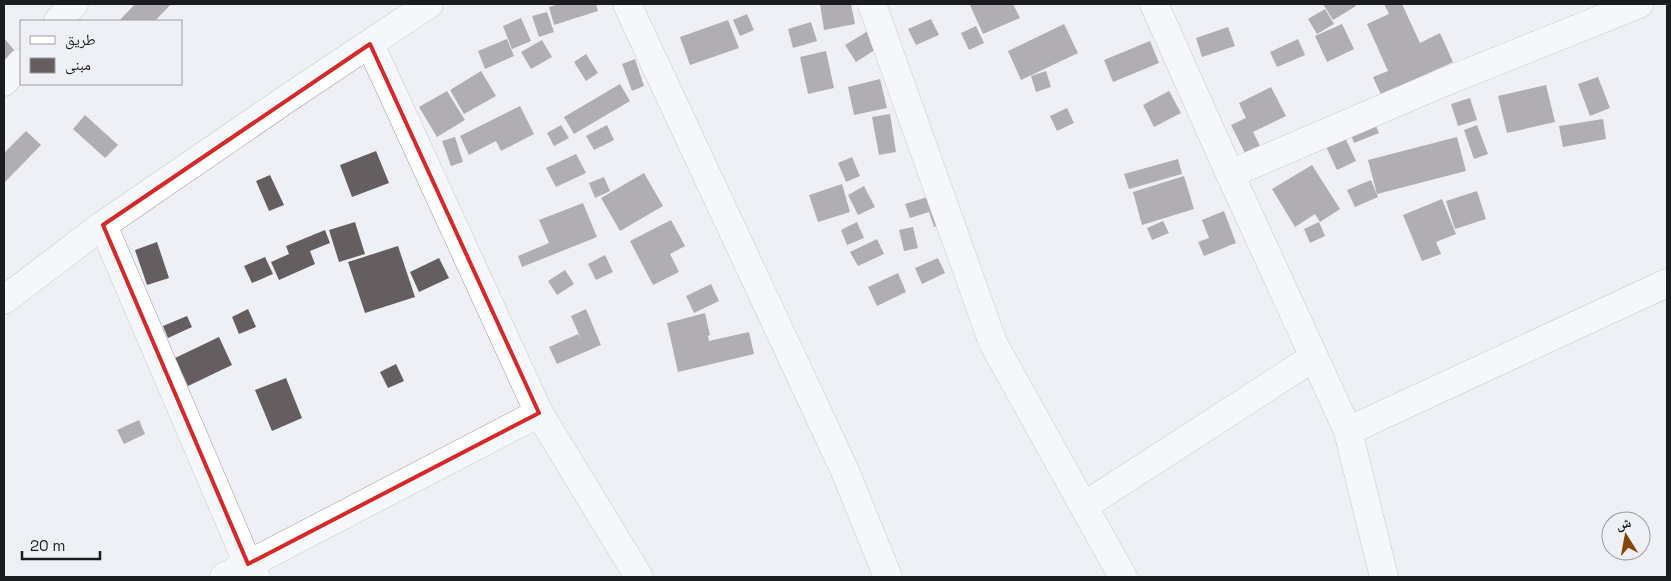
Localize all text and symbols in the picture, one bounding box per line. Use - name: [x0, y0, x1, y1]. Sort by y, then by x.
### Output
- legend: [20, 20, 182, 85]
- text: طريق: [65, 30, 96, 50]
- text: مبنى: [65, 55, 91, 75]
- north arrow: [1601, 511, 1651, 561]
- text: ش: [1615, 513, 1633, 533]
- scale bar: [22, 528, 100, 560]
- text: 20 m: [30, 536, 65, 555]

